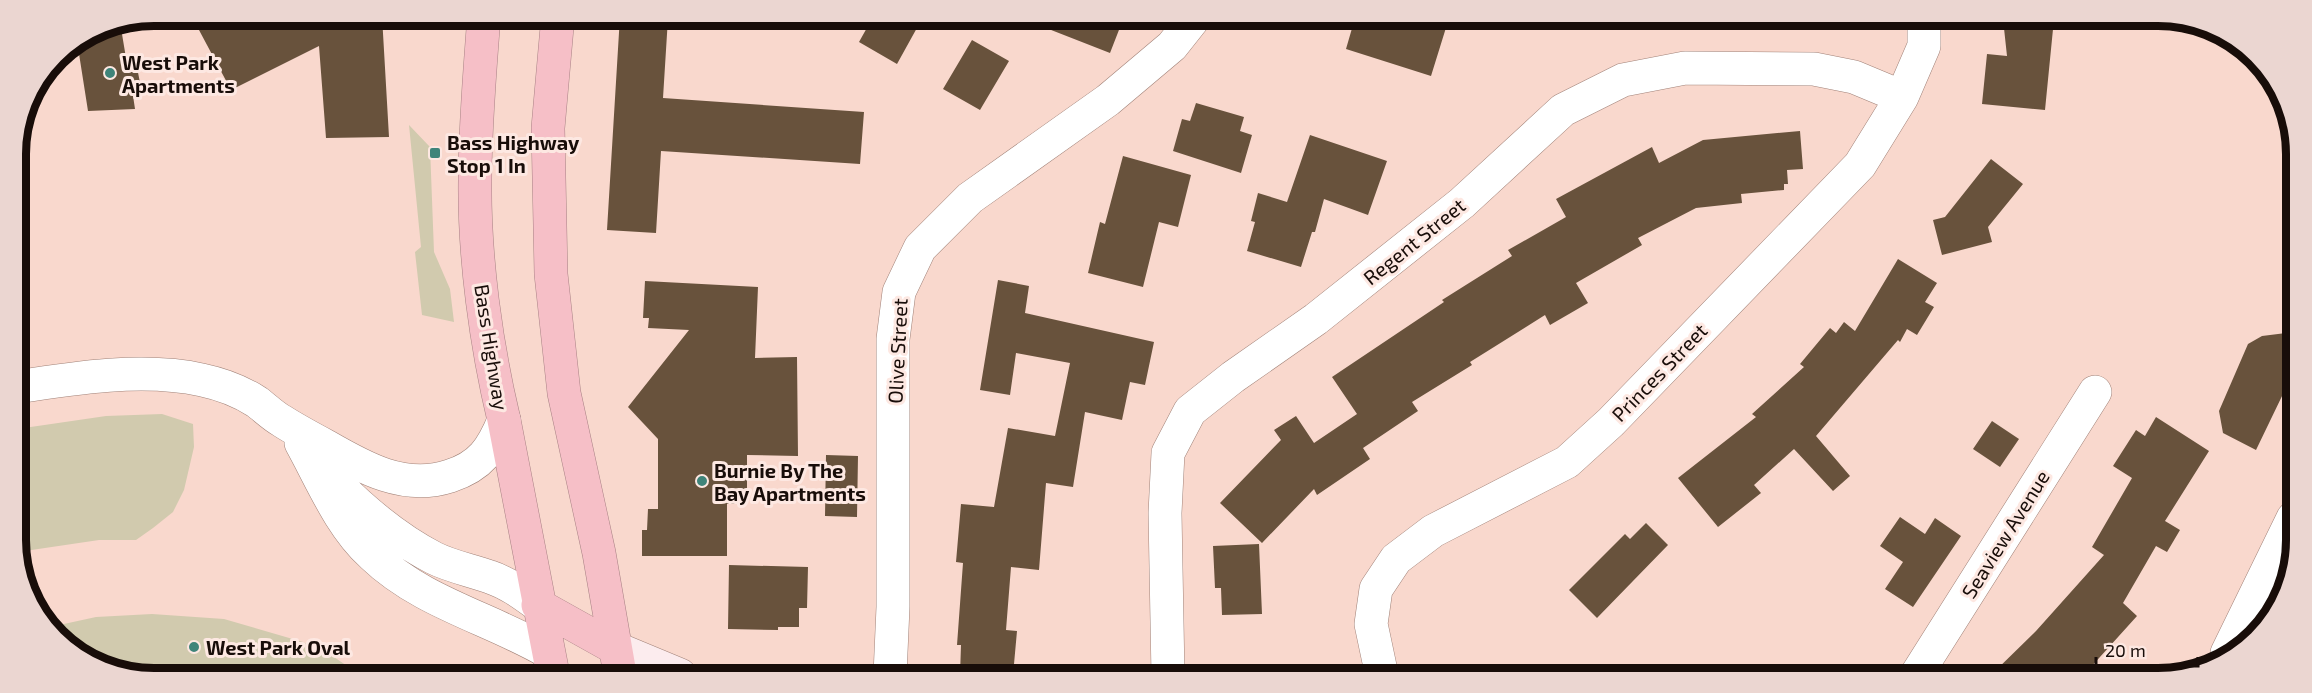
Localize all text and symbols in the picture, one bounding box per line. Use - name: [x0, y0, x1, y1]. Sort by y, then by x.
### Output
- place label: West Park Apartments: [122, 50, 235, 97]
- marker: West Park Apartments: [103, 66, 117, 80]
- place label: Bass Highway Stop 1 In: [447, 130, 580, 177]
- marker: Bass Highway Stop 1 In: [428, 146, 442, 160]
- street label: Regent Street: [1358, 192, 1470, 289]
- street label: Bass Highway: [470, 282, 514, 412]
- street label: Olive Street: [882, 297, 912, 404]
- street label: Princes Street: [1606, 318, 1712, 426]
- place label: Burnie By The Bay Apartments: [714, 458, 866, 506]
- street label: Seaview Avenue: [1956, 466, 2054, 602]
- marker: Burnie By The Bay Apartments: [695, 474, 709, 488]
- scale bar: [2096, 630, 2198, 668]
- place label: West Park Oval: [206, 635, 351, 659]
- text: 20 m: [2105, 639, 2146, 661]
- marker: West Park Oval: [187, 640, 201, 654]

